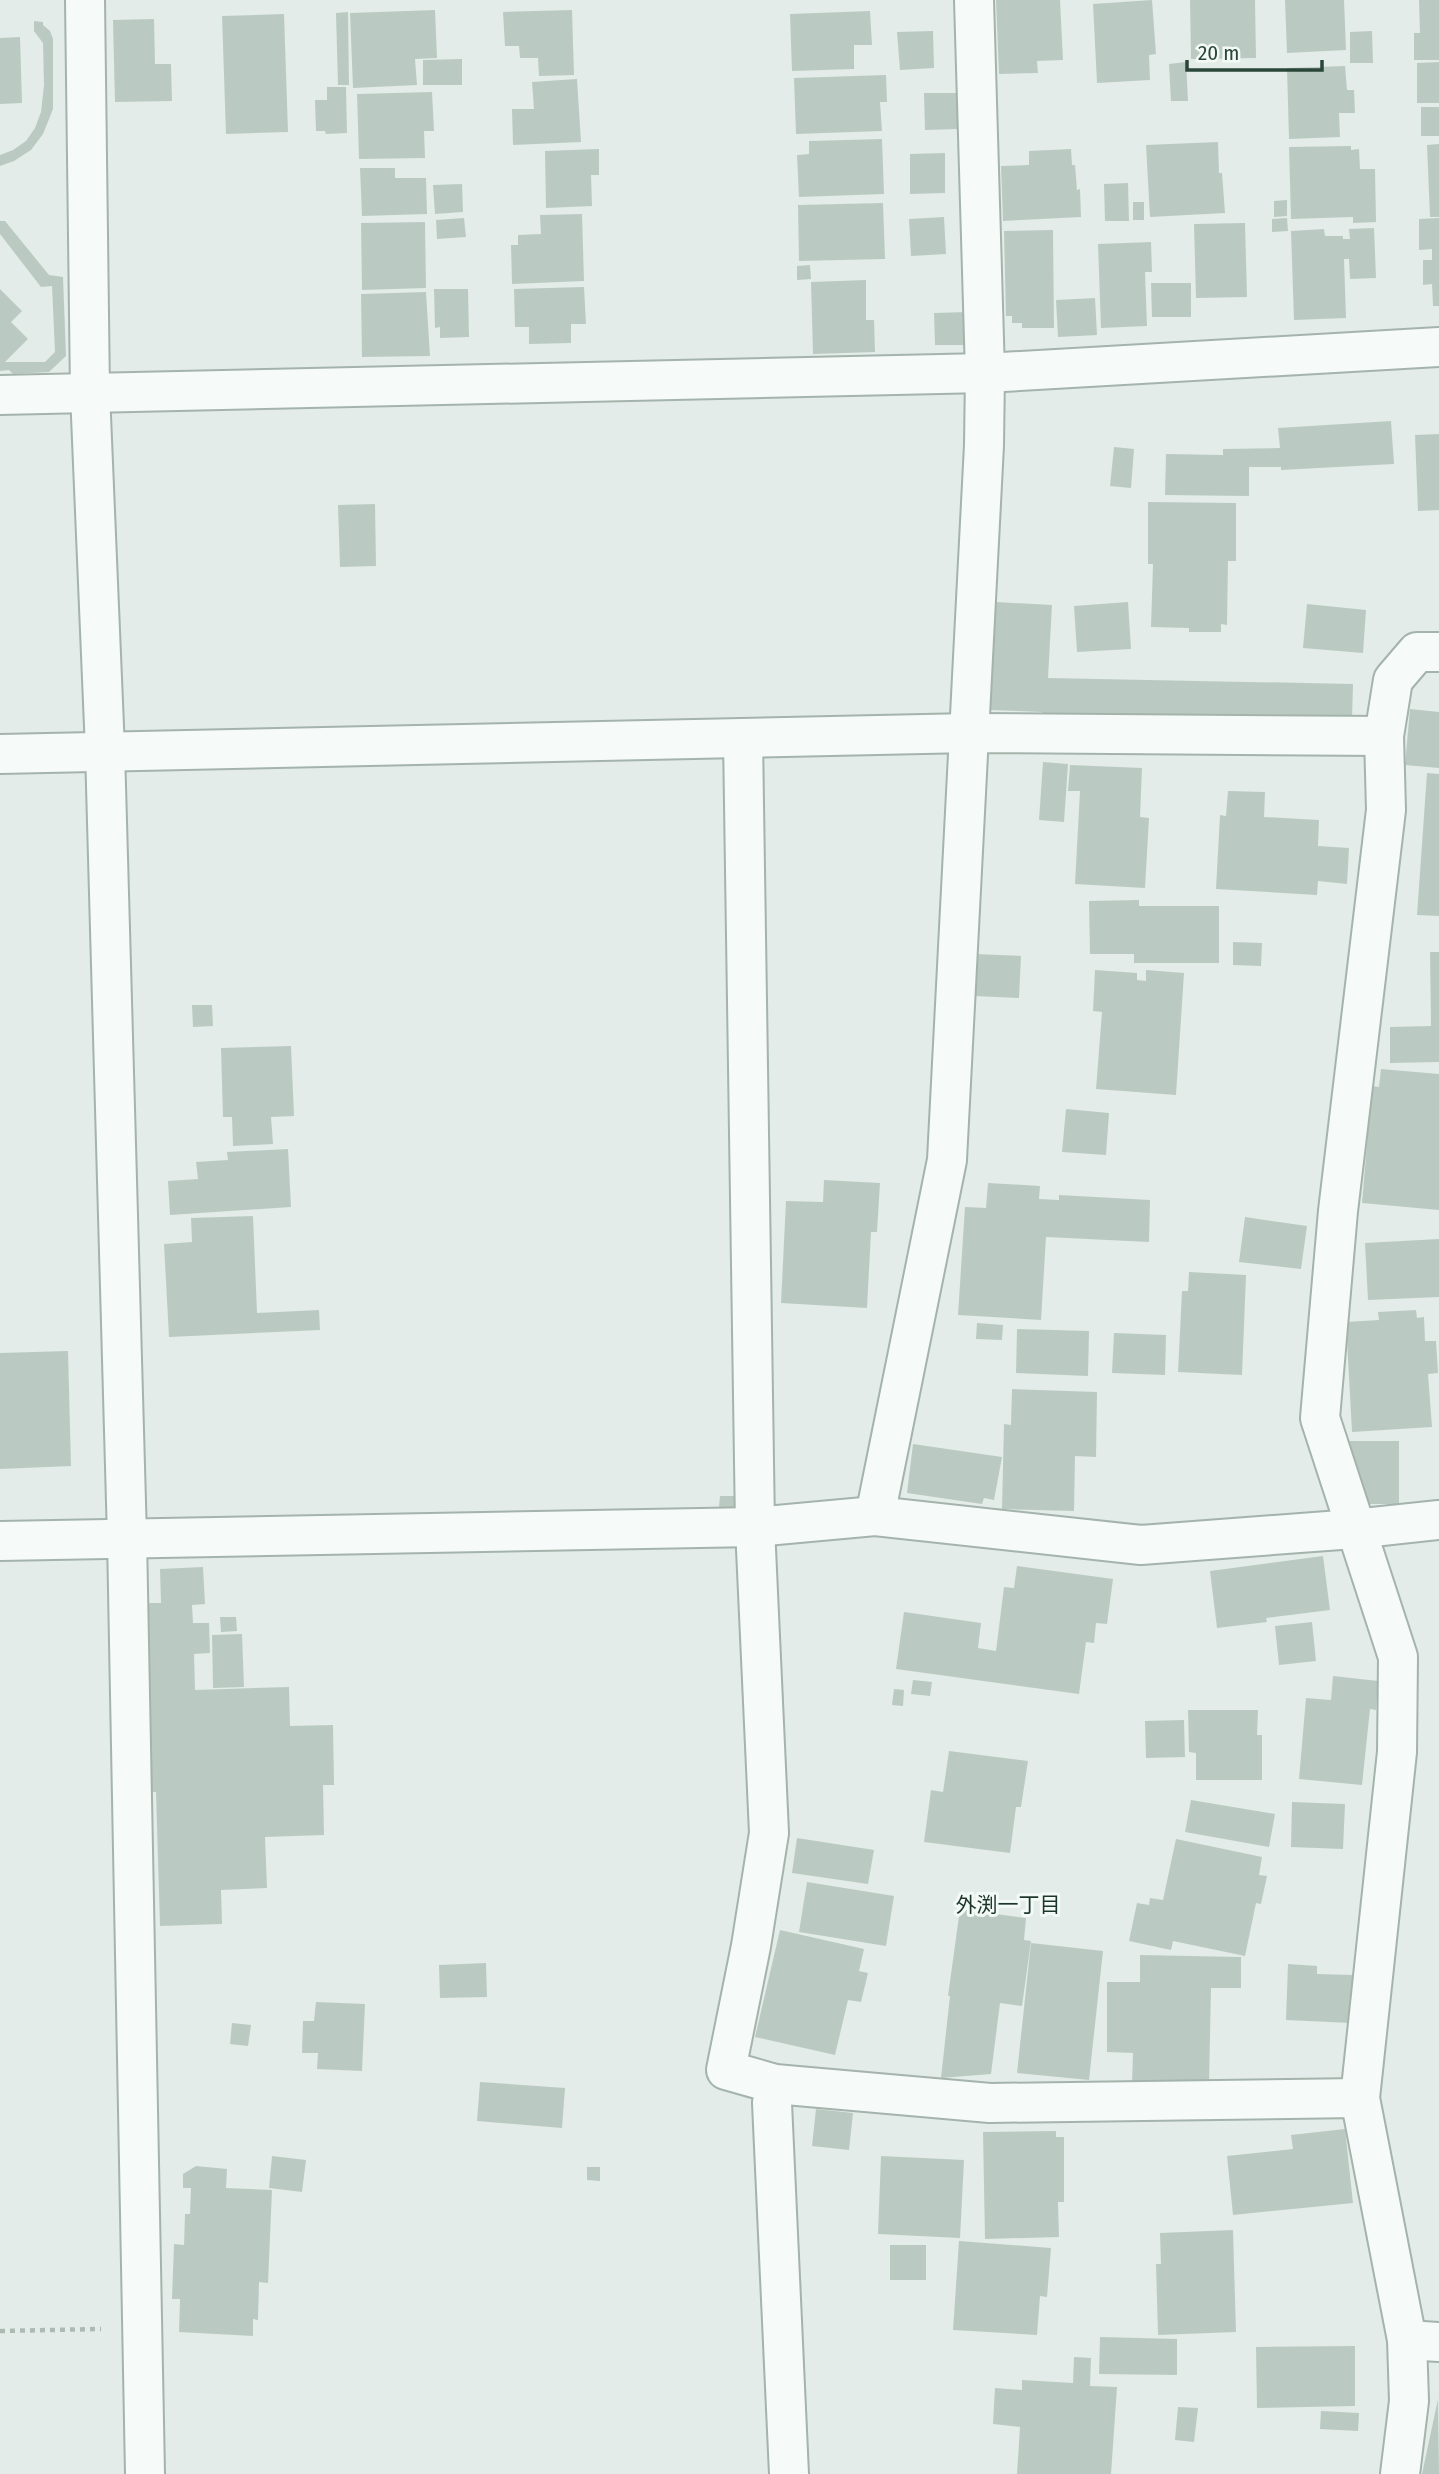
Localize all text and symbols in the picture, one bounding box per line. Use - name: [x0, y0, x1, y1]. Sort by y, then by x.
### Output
- scale bar: [1187, 28, 1322, 72]
- text: 20 m: [1198, 40, 1239, 66]
- district label: 外渕一丁目: [956, 1892, 1061, 1918]

